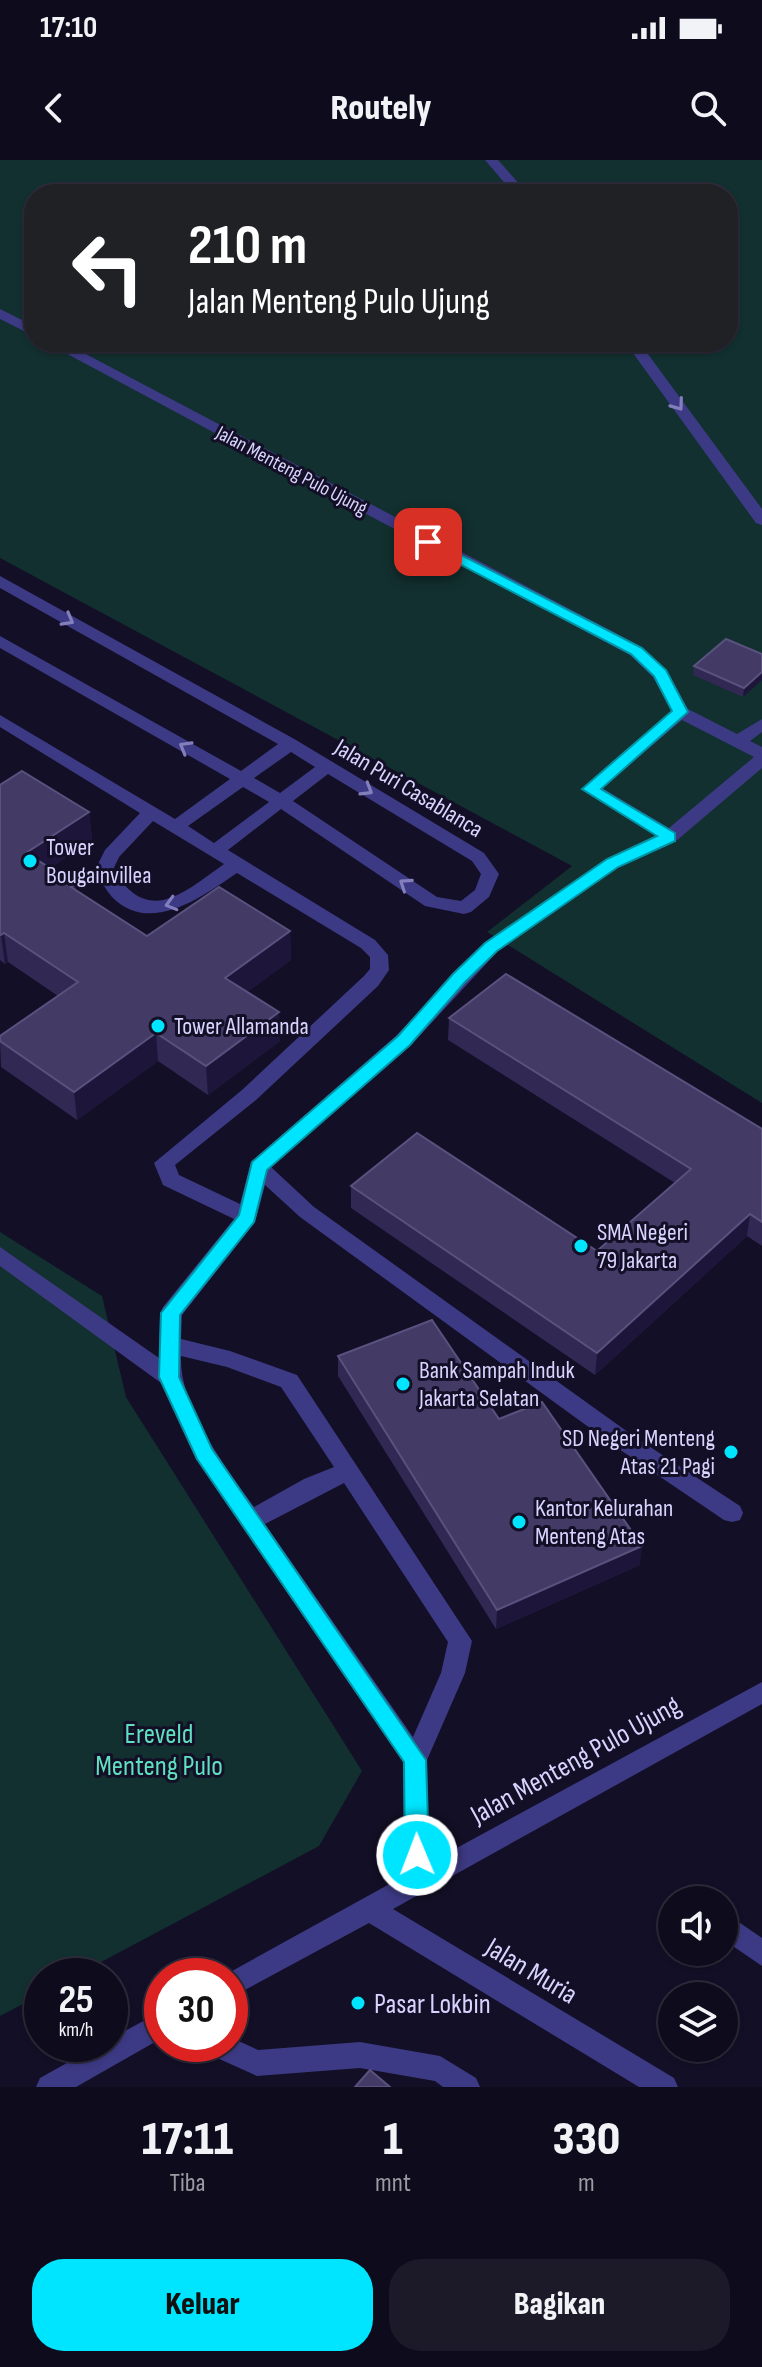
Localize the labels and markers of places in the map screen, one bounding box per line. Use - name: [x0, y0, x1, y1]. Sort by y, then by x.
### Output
- pin: [394, 508, 462, 576]
- place label: Tower Bougainvillea: [46, 833, 151, 890]
- marker: Tower Bougainvillea: [21, 852, 39, 870]
- place label: Tower Allamanda: [174, 1012, 309, 1041]
- marker: Tower Allamanda: [149, 1017, 167, 1035]
- place label: SMA Negeri 79 Jakarta: [597, 1218, 688, 1275]
- marker: SMA Negeri 79 Jakarta: [572, 1237, 590, 1255]
- place label: Bank Sampah Induk Jakarta Selatan: [418, 1356, 575, 1413]
- marker: Bank Sampah Induk Jakarta Selatan: [394, 1375, 412, 1393]
- place label: SD Negeri Menteng Atas 21 Pagi: [562, 1424, 715, 1481]
- marker: SD Negeri Menteng Atas 21 Pagi: [722, 1443, 740, 1461]
- place label: Kantor Kelurahan Menteng Atas: [535, 1494, 673, 1551]
- marker: Kantor Kelurahan Menteng Atas: [510, 1513, 528, 1531]
- place label: Pasar Lokbin: [374, 1988, 491, 2021]
- marker: Pasar Lokbin: [349, 1994, 367, 2012]

